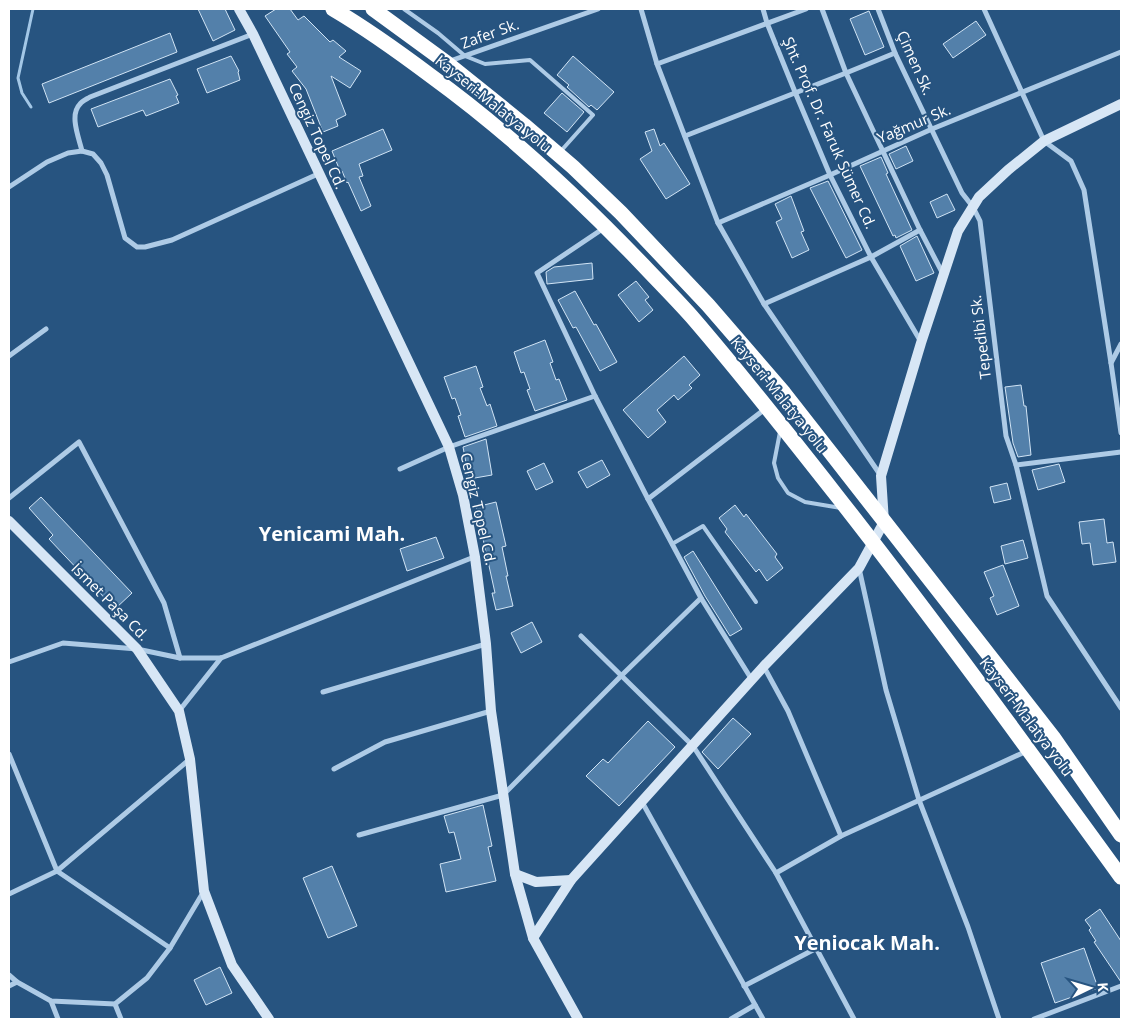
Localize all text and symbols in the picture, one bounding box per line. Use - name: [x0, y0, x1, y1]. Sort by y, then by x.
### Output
- street label: Zafer Sk.: [458, 13, 521, 53]
- street label: Çimen Sk.: [893, 27, 939, 98]
- street label: Şht. Prof. Dr. Faruk Sümer Cd.: [778, 34, 881, 232]
- street label: Kayseri-Malatya yolu: [431, 50, 556, 156]
- street label: Cengiz Topel Cd.: [285, 79, 351, 192]
- street label: Yağmur Sk.: [874, 99, 953, 148]
- street label: Tepedibi Sk.: [965, 294, 995, 380]
- street label: Kayseri-Malatya yolu: [727, 332, 833, 457]
- street label: Cengiz Topel Cd.: [456, 450, 502, 567]
- district label: Yenicami Mah.: [259, 520, 405, 547]
- street label: İsmet Paşa Cd.: [68, 558, 154, 644]
- street label: Kayseri-Malatya yolu: [976, 653, 1078, 780]
- district label: Yeniocak Mah.: [794, 929, 940, 956]
- north arrow: [1065, 963, 1115, 1013]
- text: K: [1094, 981, 1113, 993]

